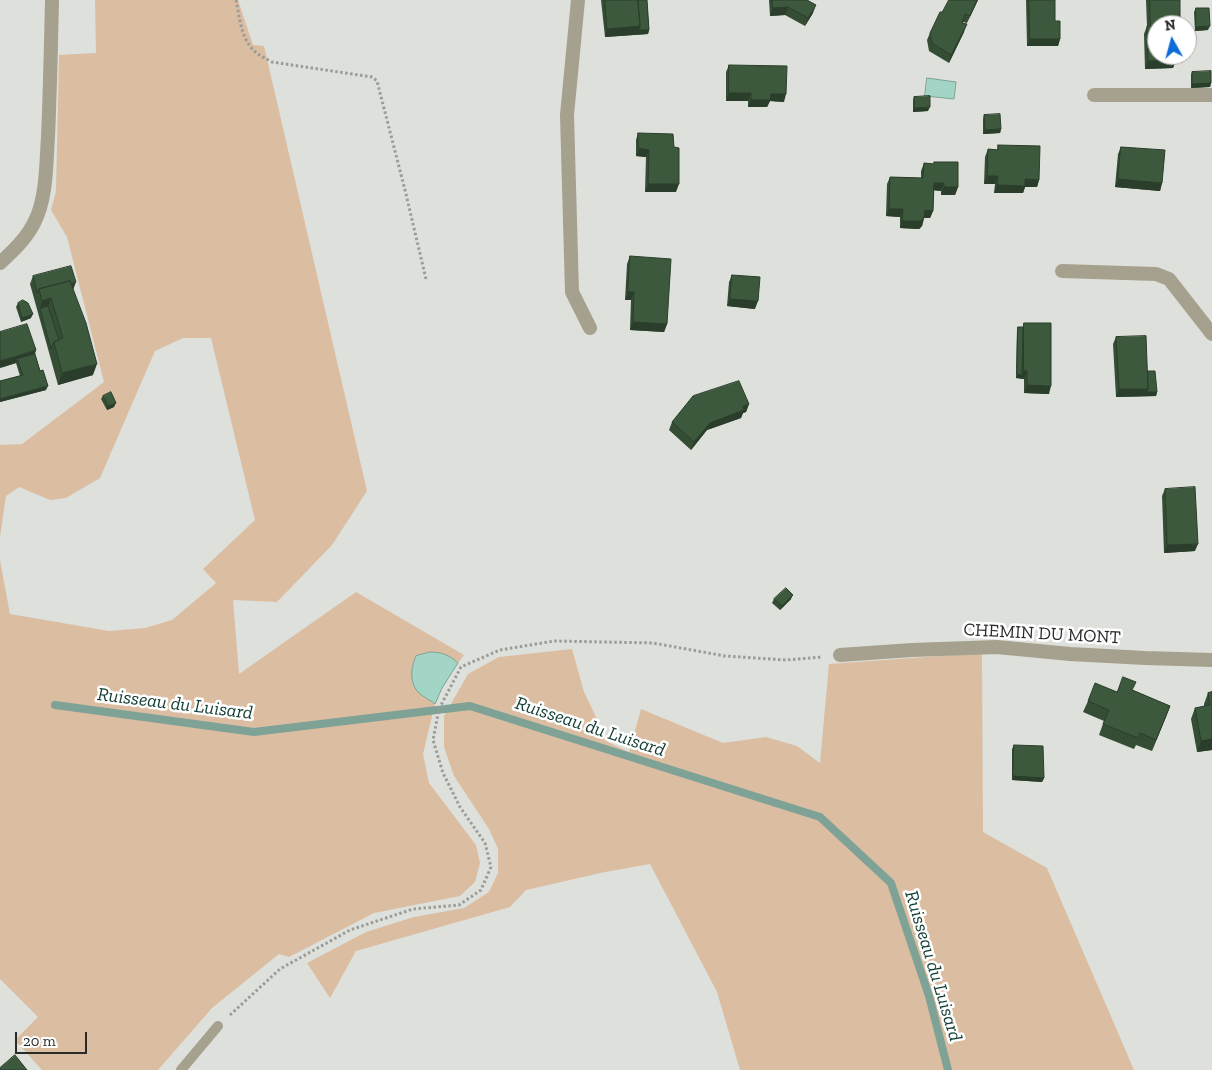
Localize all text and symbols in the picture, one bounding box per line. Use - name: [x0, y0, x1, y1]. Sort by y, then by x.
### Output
- north arrow: [1147, 15, 1197, 65]
- text: N: [1164, 17, 1177, 35]
- street label: CHEMIN DU MONT: [963, 619, 1121, 649]
- water label: Ruisseau du Luisard: [96, 683, 254, 725]
- water label: Ruisseau du Luisard: [512, 692, 668, 762]
- water label: Ruisseau du Luisard: [899, 888, 967, 1044]
- scale bar: [18, 1022, 90, 1054]
- text: 20 m: [23, 1032, 56, 1050]

